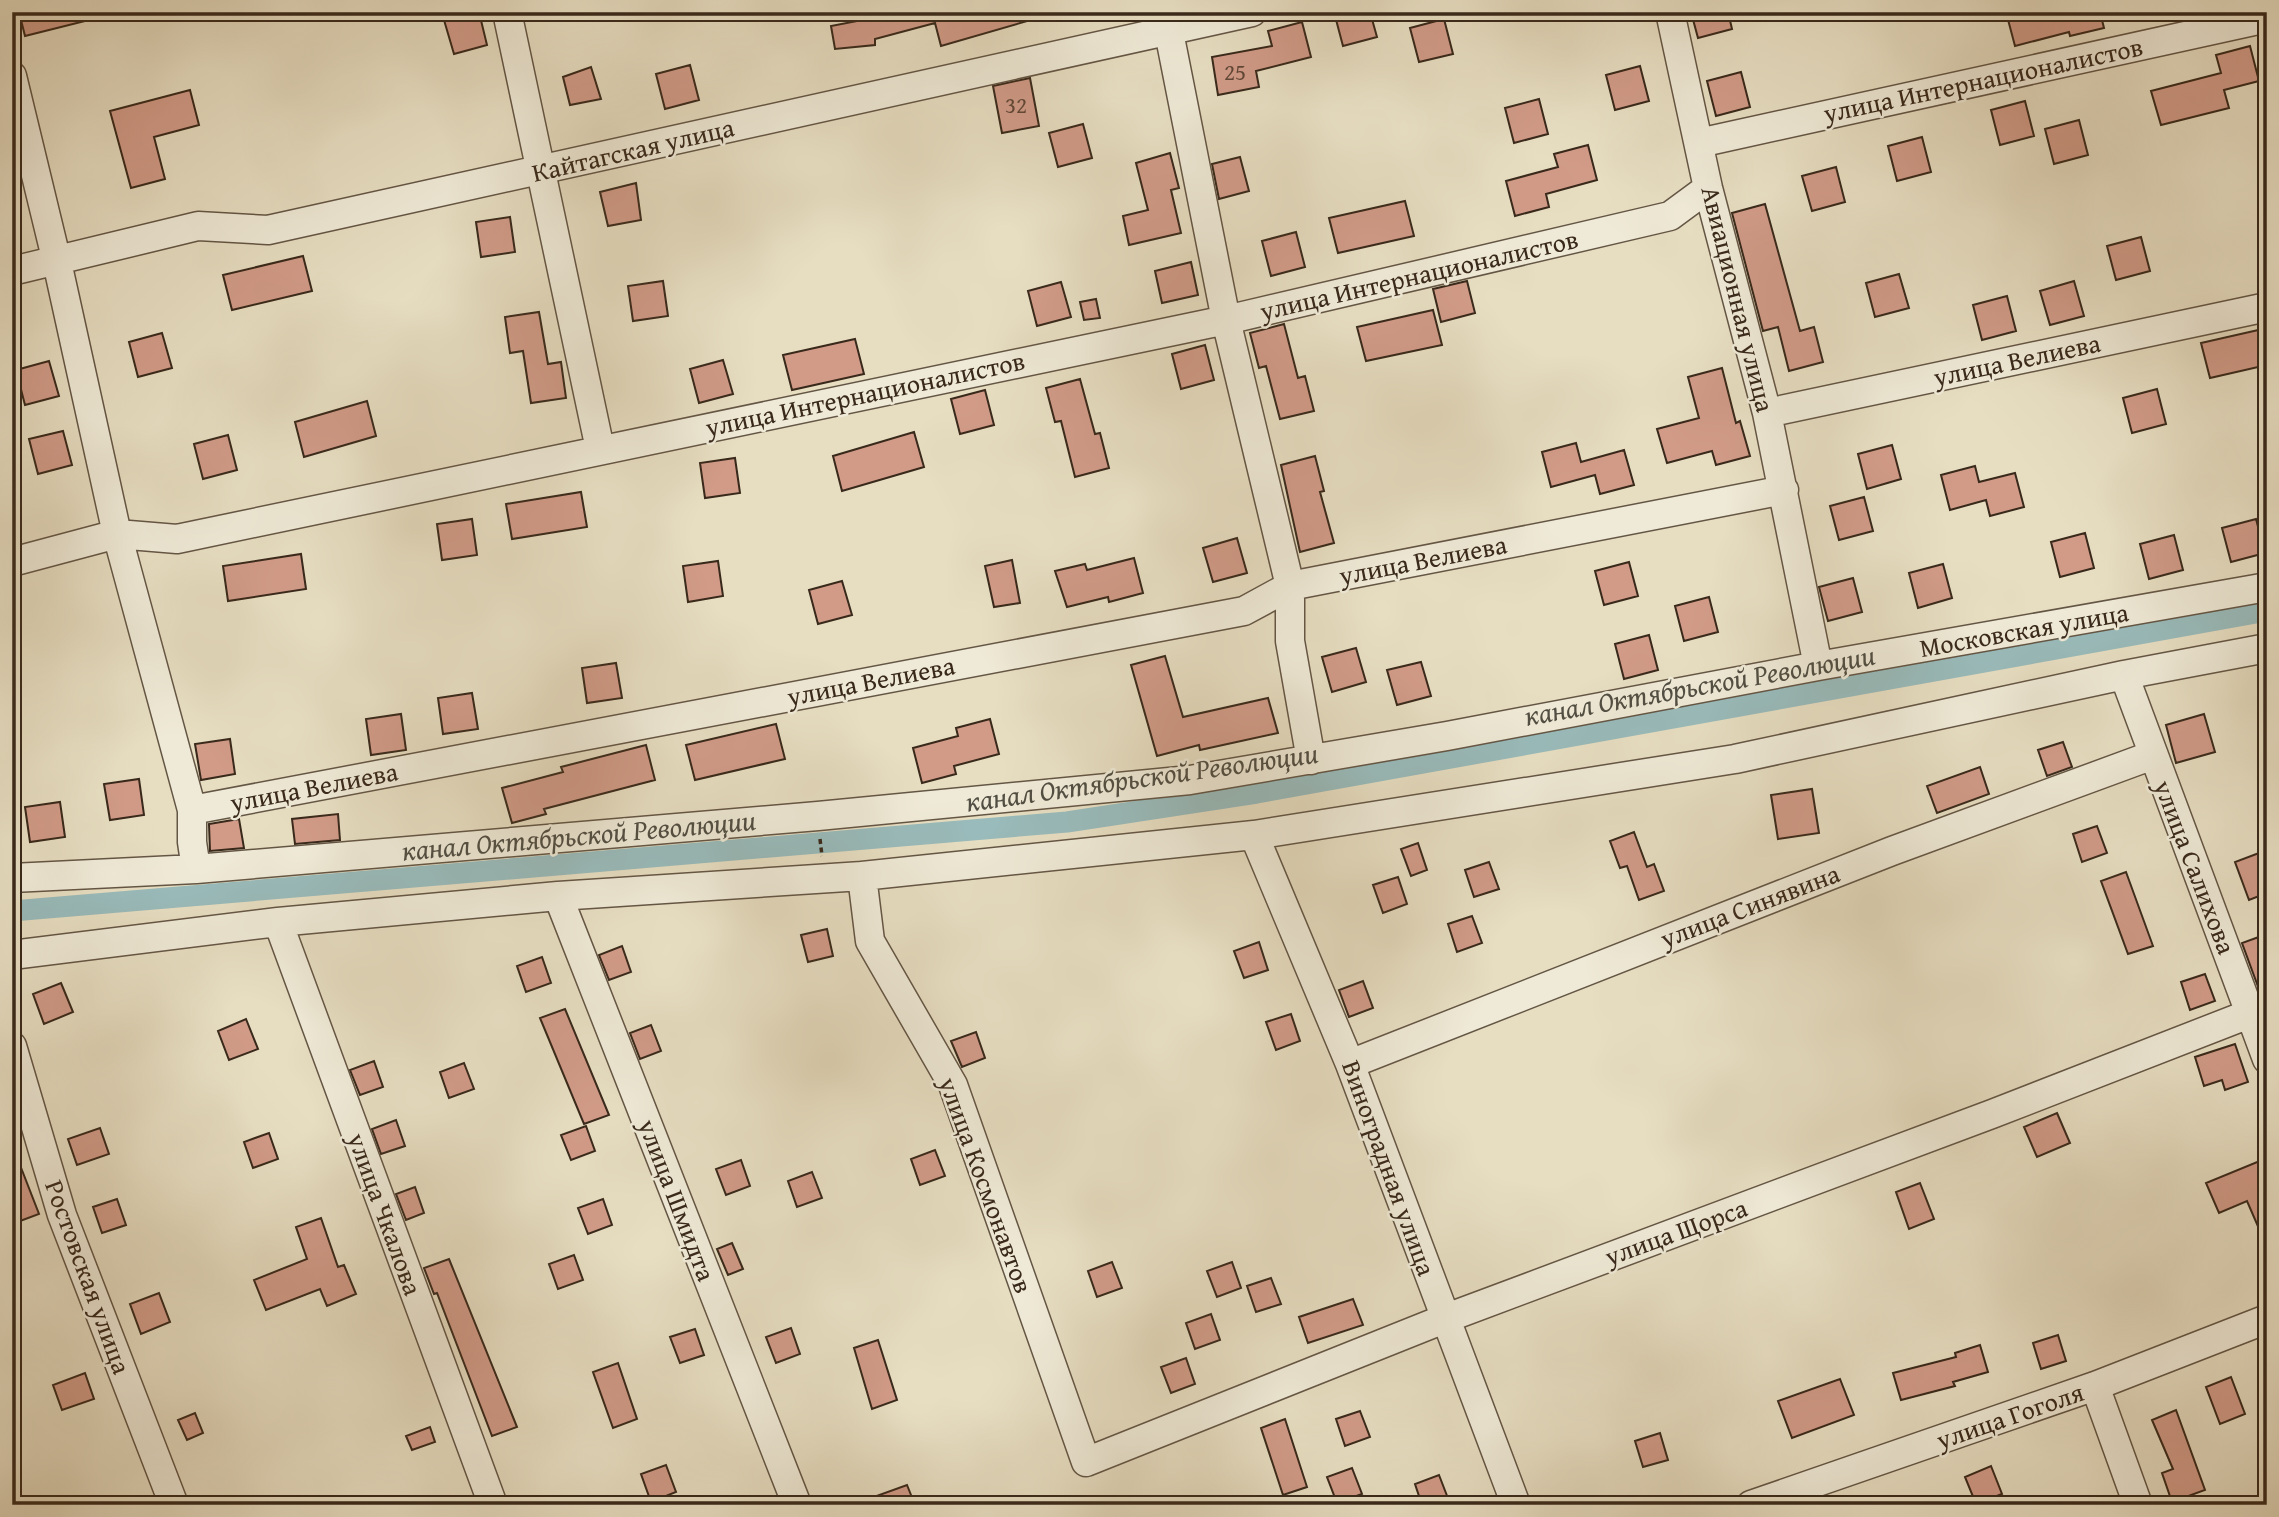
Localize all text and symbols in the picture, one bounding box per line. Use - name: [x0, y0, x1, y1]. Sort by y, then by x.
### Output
- street label: улица Интернационалистов: [1819, 27, 2146, 133]
- house number: 25: [1224, 55, 1246, 88]
- house number: 32: [1005, 88, 1027, 121]
- street label: Кайтагская улица: [528, 107, 738, 192]
- street label: Авиационная улица: [1692, 182, 1786, 416]
- street label: улица Интернационалистов: [1255, 219, 1582, 330]
- street label: улица Велиева: [1929, 323, 2105, 396]
- street label: улица Интернационалистов: [701, 341, 1028, 447]
- street label: улица Велиева: [1335, 524, 1511, 595]
- street label: Московская улица: [1916, 592, 2132, 667]
- water label: канал Октябрьской Революции: [1521, 633, 1878, 736]
- street label: улица Велиева: [783, 645, 959, 716]
- water label: канал Октябрьской Революции: [963, 731, 1321, 822]
- street label: улица Велиева: [226, 751, 402, 822]
- street label: улица Салихова: [2144, 773, 2247, 960]
- water label: канал Октябрьской Революции: [400, 799, 758, 870]
- street label: улица Синявина: [1654, 853, 1846, 958]
- street label: Виноградная улица: [1332, 1055, 1447, 1282]
- street label: улица Космонавтов: [929, 1070, 1044, 1298]
- street label: улица Шмидта: [628, 1112, 726, 1287]
- street label: улица Чкалова: [338, 1126, 433, 1301]
- street label: Ростовская улица: [35, 1174, 142, 1380]
- street label: улица Щорса: [1598, 1188, 1753, 1276]
- street label: улица Гоголя: [1930, 1372, 2089, 1459]

